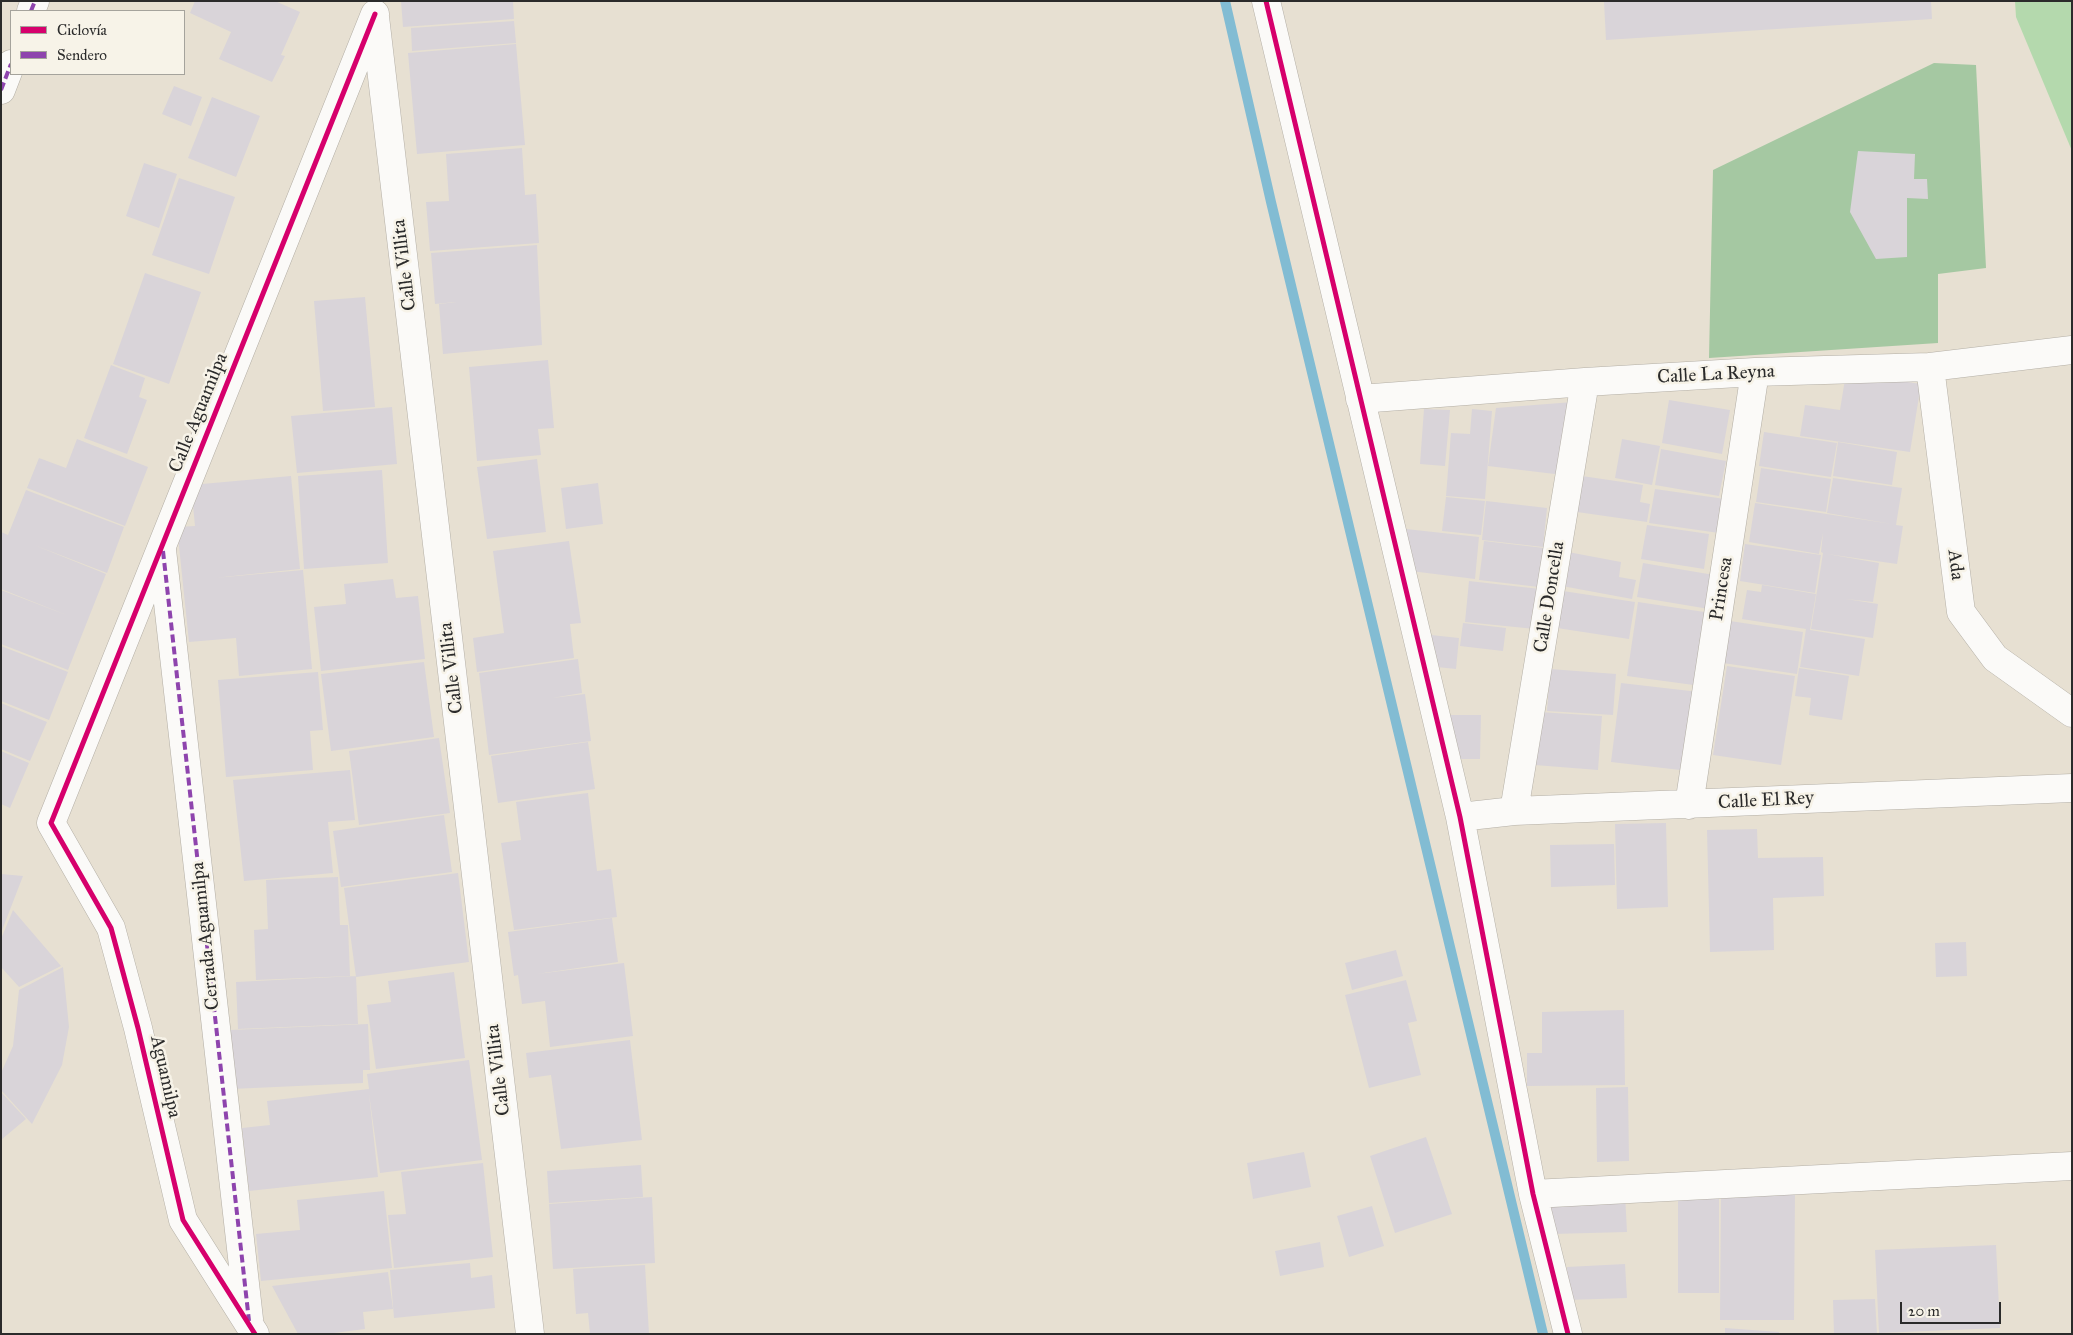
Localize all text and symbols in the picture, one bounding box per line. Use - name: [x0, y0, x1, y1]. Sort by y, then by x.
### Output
- legend: [10, 10, 185, 75]
- text: Ciclovía: [57, 21, 107, 39]
- text: Sendero: [57, 46, 107, 64]
- street label: Calle Villita: [388, 218, 422, 312]
- street label: Calle Aguamilpa: [165, 350, 233, 476]
- street label: Calle La Reyna: [1657, 361, 1775, 389]
- street label: Calle Doncella: [1530, 540, 1570, 654]
- street label: Ada: [1942, 549, 1968, 581]
- street label: Princesa: [1706, 555, 1738, 623]
- street label: Calle Villita: [435, 621, 469, 715]
- street label: Calle El Rey: [1717, 787, 1815, 815]
- street label: Cerrada Aguamilpa: [187, 861, 225, 1011]
- street label: Calle Villita: [482, 1023, 516, 1117]
- street label: Aguamilpa: [144, 1034, 186, 1120]
- scale bar: [1903, 1292, 2004, 1324]
- text: 20 m: [1908, 1302, 1940, 1320]

